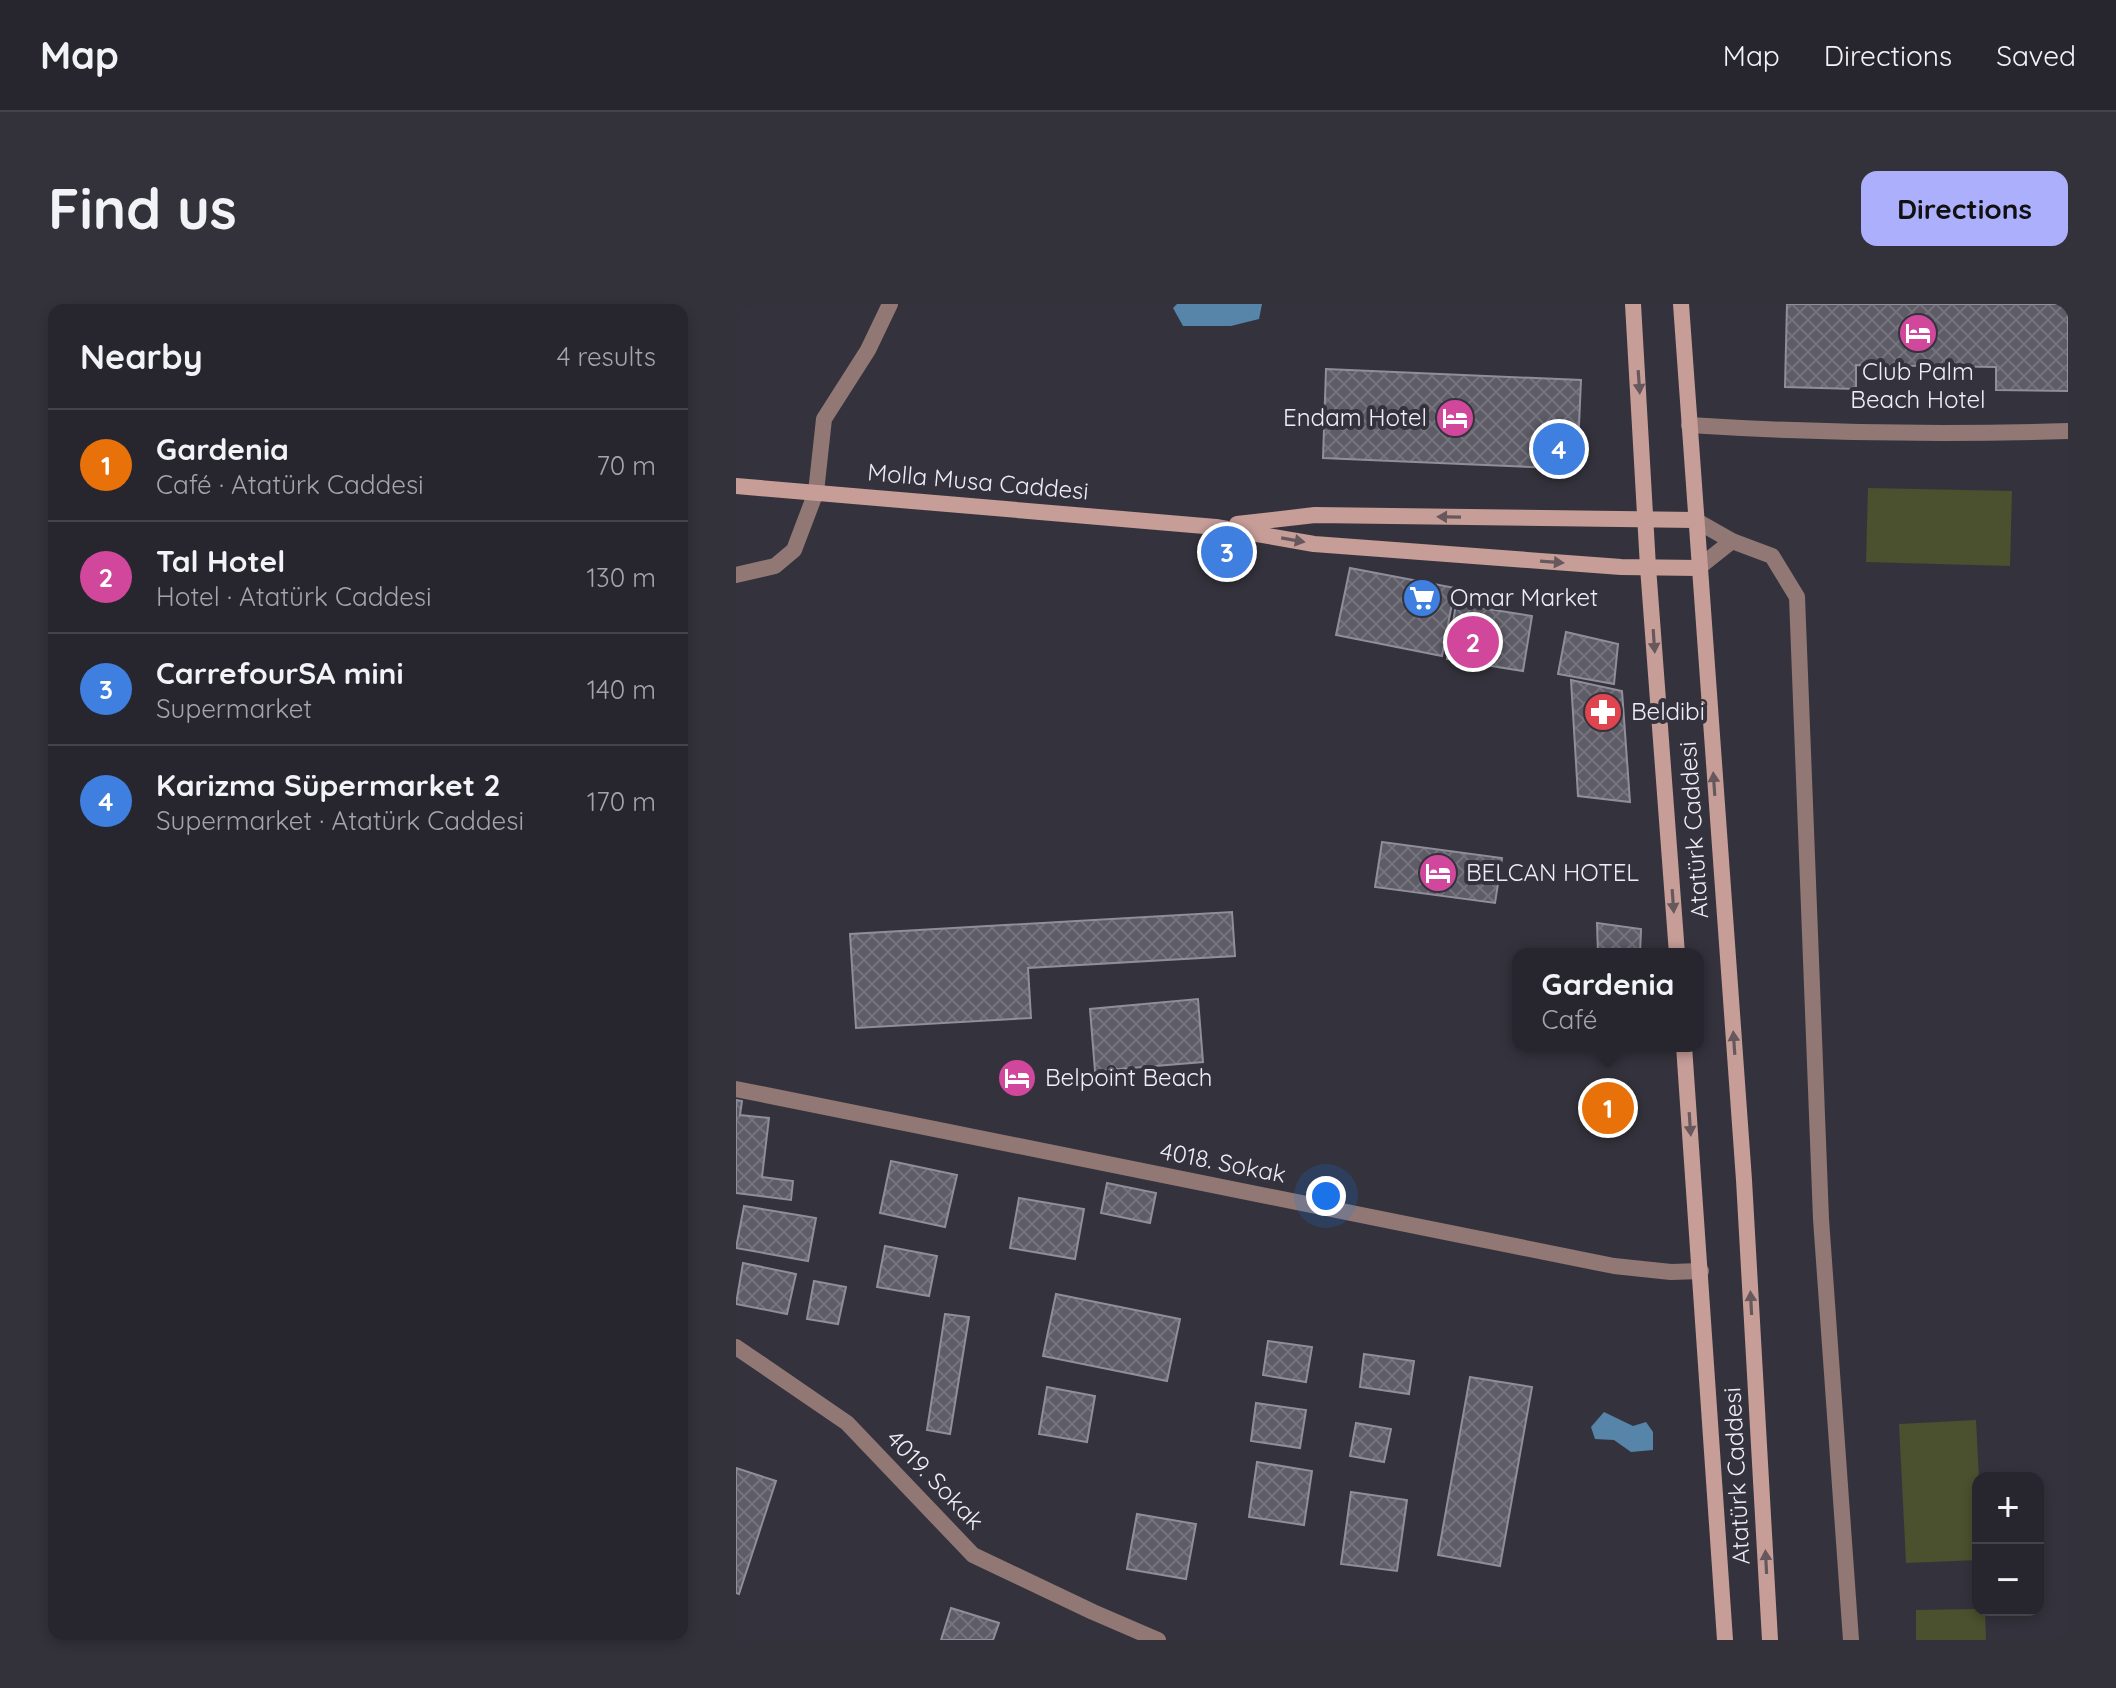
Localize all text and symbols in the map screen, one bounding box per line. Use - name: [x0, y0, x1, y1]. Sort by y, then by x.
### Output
- text: Map: [40, 31, 119, 79]
- text: Map: [1723, 38, 1780, 73]
- text: Directions: [1824, 38, 1952, 73]
- text: Saved: [1996, 38, 2076, 73]
- button: Directions: [1861, 171, 2068, 246]
- text: Find us: [48, 173, 237, 243]
- hotel icon: Club Palm Beach Hotel: [1897, 312, 1939, 354]
- text: Nearby: [80, 335, 203, 378]
- text: 4 results: [557, 340, 656, 373]
- place label: Club Palm Beach Hotel: [1850, 356, 1986, 414]
- one-way arrow: [1633, 370, 1646, 395]
- hotel icon: Endam Hotel: [1434, 397, 1476, 439]
- place label: Endam Hotel: [1283, 402, 1427, 432]
- pin: 4: [1533, 419, 1585, 479]
- text: Gardenia: [156, 430, 289, 468]
- text: 1: [101, 449, 111, 482]
- text: 70 m: [596, 449, 656, 482]
- street label: Molla Musa Caddesi: [866, 456, 1090, 506]
- text: Café · Atatürk Caddesi: [156, 468, 424, 501]
- one-way arrow: [1436, 511, 1461, 523]
- pin: 3: [1201, 522, 1253, 582]
- one-way arrow: [1281, 534, 1306, 547]
- text: Tal Hotel: [156, 542, 285, 580]
- one-way arrow: [1540, 555, 1565, 568]
- text: 2: [99, 561, 113, 594]
- text: 130 m: [586, 561, 656, 594]
- supermarket icon: Omar Market: [1401, 577, 1443, 619]
- text: Hotel · Atatürk Caddesi: [156, 580, 432, 613]
- place label: Omar Market: [1450, 582, 1598, 612]
- pin: 2: [1447, 612, 1499, 672]
- one-way arrow: [1648, 629, 1661, 654]
- text: CarrefourSA mini: [156, 654, 403, 692]
- text: 3: [99, 673, 113, 706]
- text: 140 m: [587, 673, 656, 706]
- pharmacy icon: Beldibi: [1582, 691, 1624, 733]
- text: Supermarket: [156, 692, 312, 725]
- place label: Beldibi: [1631, 696, 1705, 726]
- street label: Atatürk Caddesi: [1672, 740, 1714, 920]
- text: Karizma Süpermarket 2: [156, 766, 500, 804]
- one-way arrow: [1707, 771, 1720, 796]
- text: 4: [98, 785, 114, 818]
- text: 170 m: [587, 785, 656, 818]
- text: Supermarket · Atatürk Caddesi: [156, 804, 524, 837]
- hotel icon: BELCAN HOTEL: [1417, 852, 1459, 894]
- place label: BELCAN HOTEL: [1466, 857, 1639, 887]
- one-way arrow: [1667, 889, 1680, 914]
- popup: [1512, 948, 1704, 1052]
- text: Gardenia: [1542, 965, 1674, 1003]
- text: Café: [1542, 1003, 1597, 1036]
- one-way arrow: [1727, 1030, 1740, 1055]
- hotel icon: Belpoint Beach: [996, 1057, 1038, 1099]
- place label: Belpoint Beach: [1045, 1062, 1212, 1092]
- pin: 1: [1582, 1078, 1634, 1138]
- one-way arrow: [1684, 1112, 1697, 1137]
- street label: 4018. Sokak: [1158, 1135, 1289, 1189]
- your location: [1306, 1176, 1346, 1216]
- one-way arrow: [1744, 1290, 1757, 1315]
- street label: Atatürk Caddesi: [1716, 1386, 1756, 1566]
- street label: 4019. Sokak: [881, 1423, 991, 1535]
- map controls: [1972, 1472, 2044, 1616]
- button: +: [1972, 1472, 2044, 1544]
- button: −: [1972, 1544, 2044, 1616]
- one-way arrow: [1759, 1549, 1772, 1574]

